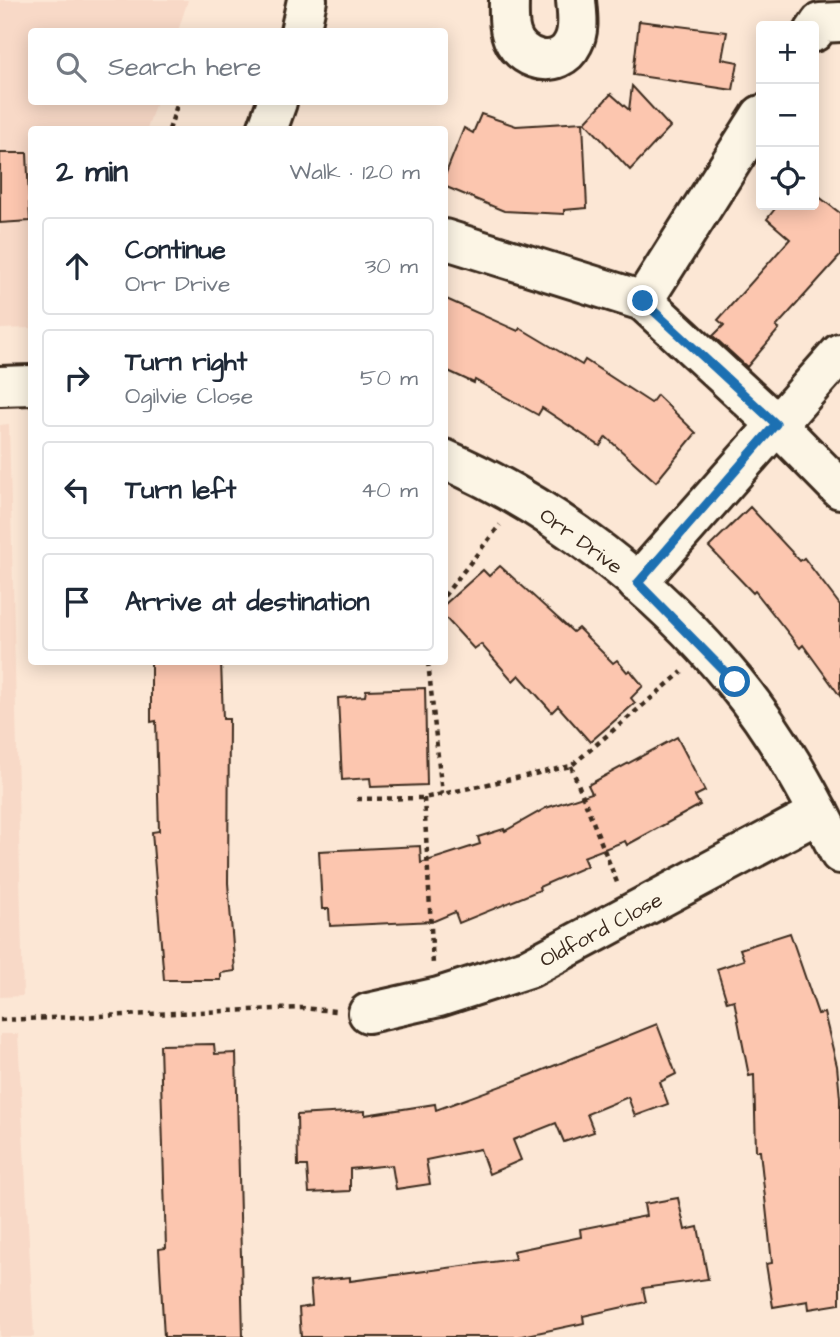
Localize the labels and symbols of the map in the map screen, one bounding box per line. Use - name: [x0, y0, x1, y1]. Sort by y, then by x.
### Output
- route end: [627, 285, 658, 316]
- street label: Orr Drive: [534, 501, 628, 581]
- route start: [719, 666, 750, 697]
- street label: Oldford Close: [535, 885, 667, 975]

